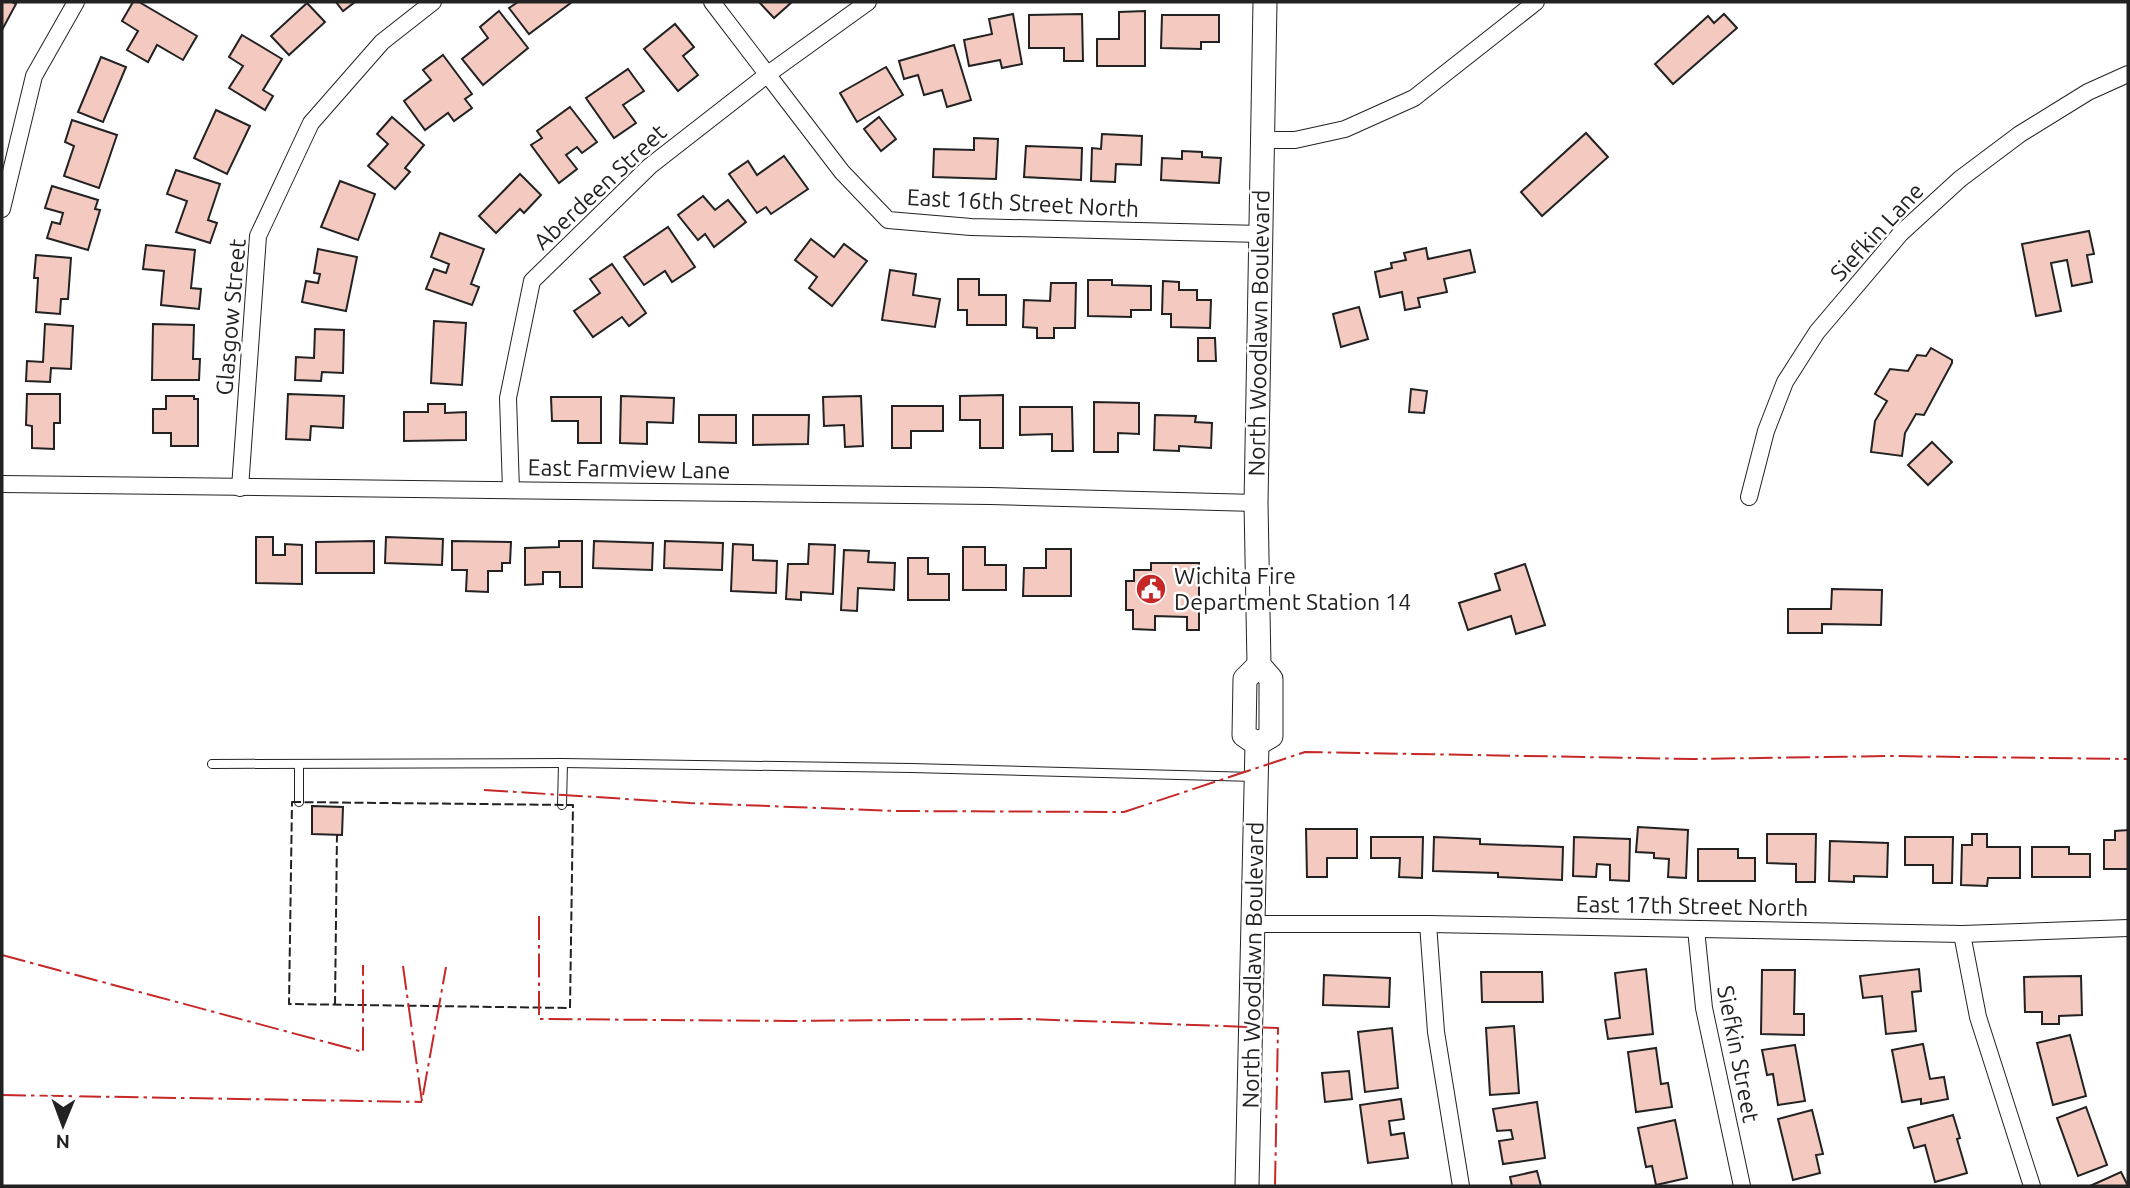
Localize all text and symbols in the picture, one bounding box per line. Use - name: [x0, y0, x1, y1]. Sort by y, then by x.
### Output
- street label: Aberdeen Street: [529, 119, 671, 254]
- street label: Siefkin Lane: [1825, 178, 1928, 286]
- street label: East 16th Street North: [906, 184, 1140, 221]
- street label: North Woodlawn Boulevard: [1244, 190, 1273, 476]
- street label: Glasgow Street: [211, 238, 250, 396]
- street label: East Farmview Lane: [528, 454, 731, 483]
- place label: Wichita Fire Department Station 14: [1174, 563, 1411, 614]
- public building icon: Wichita Fire Department Station 14: [1134, 572, 1168, 606]
- street label: North Woodlawn Boulevard: [1238, 822, 1267, 1108]
- street label: East 17th Street North: [1575, 891, 1809, 920]
- street label: Siefkin Street: [1713, 983, 1764, 1124]
- north arrow: [28, 1090, 98, 1160]
- text: N: [55, 1131, 70, 1153]

